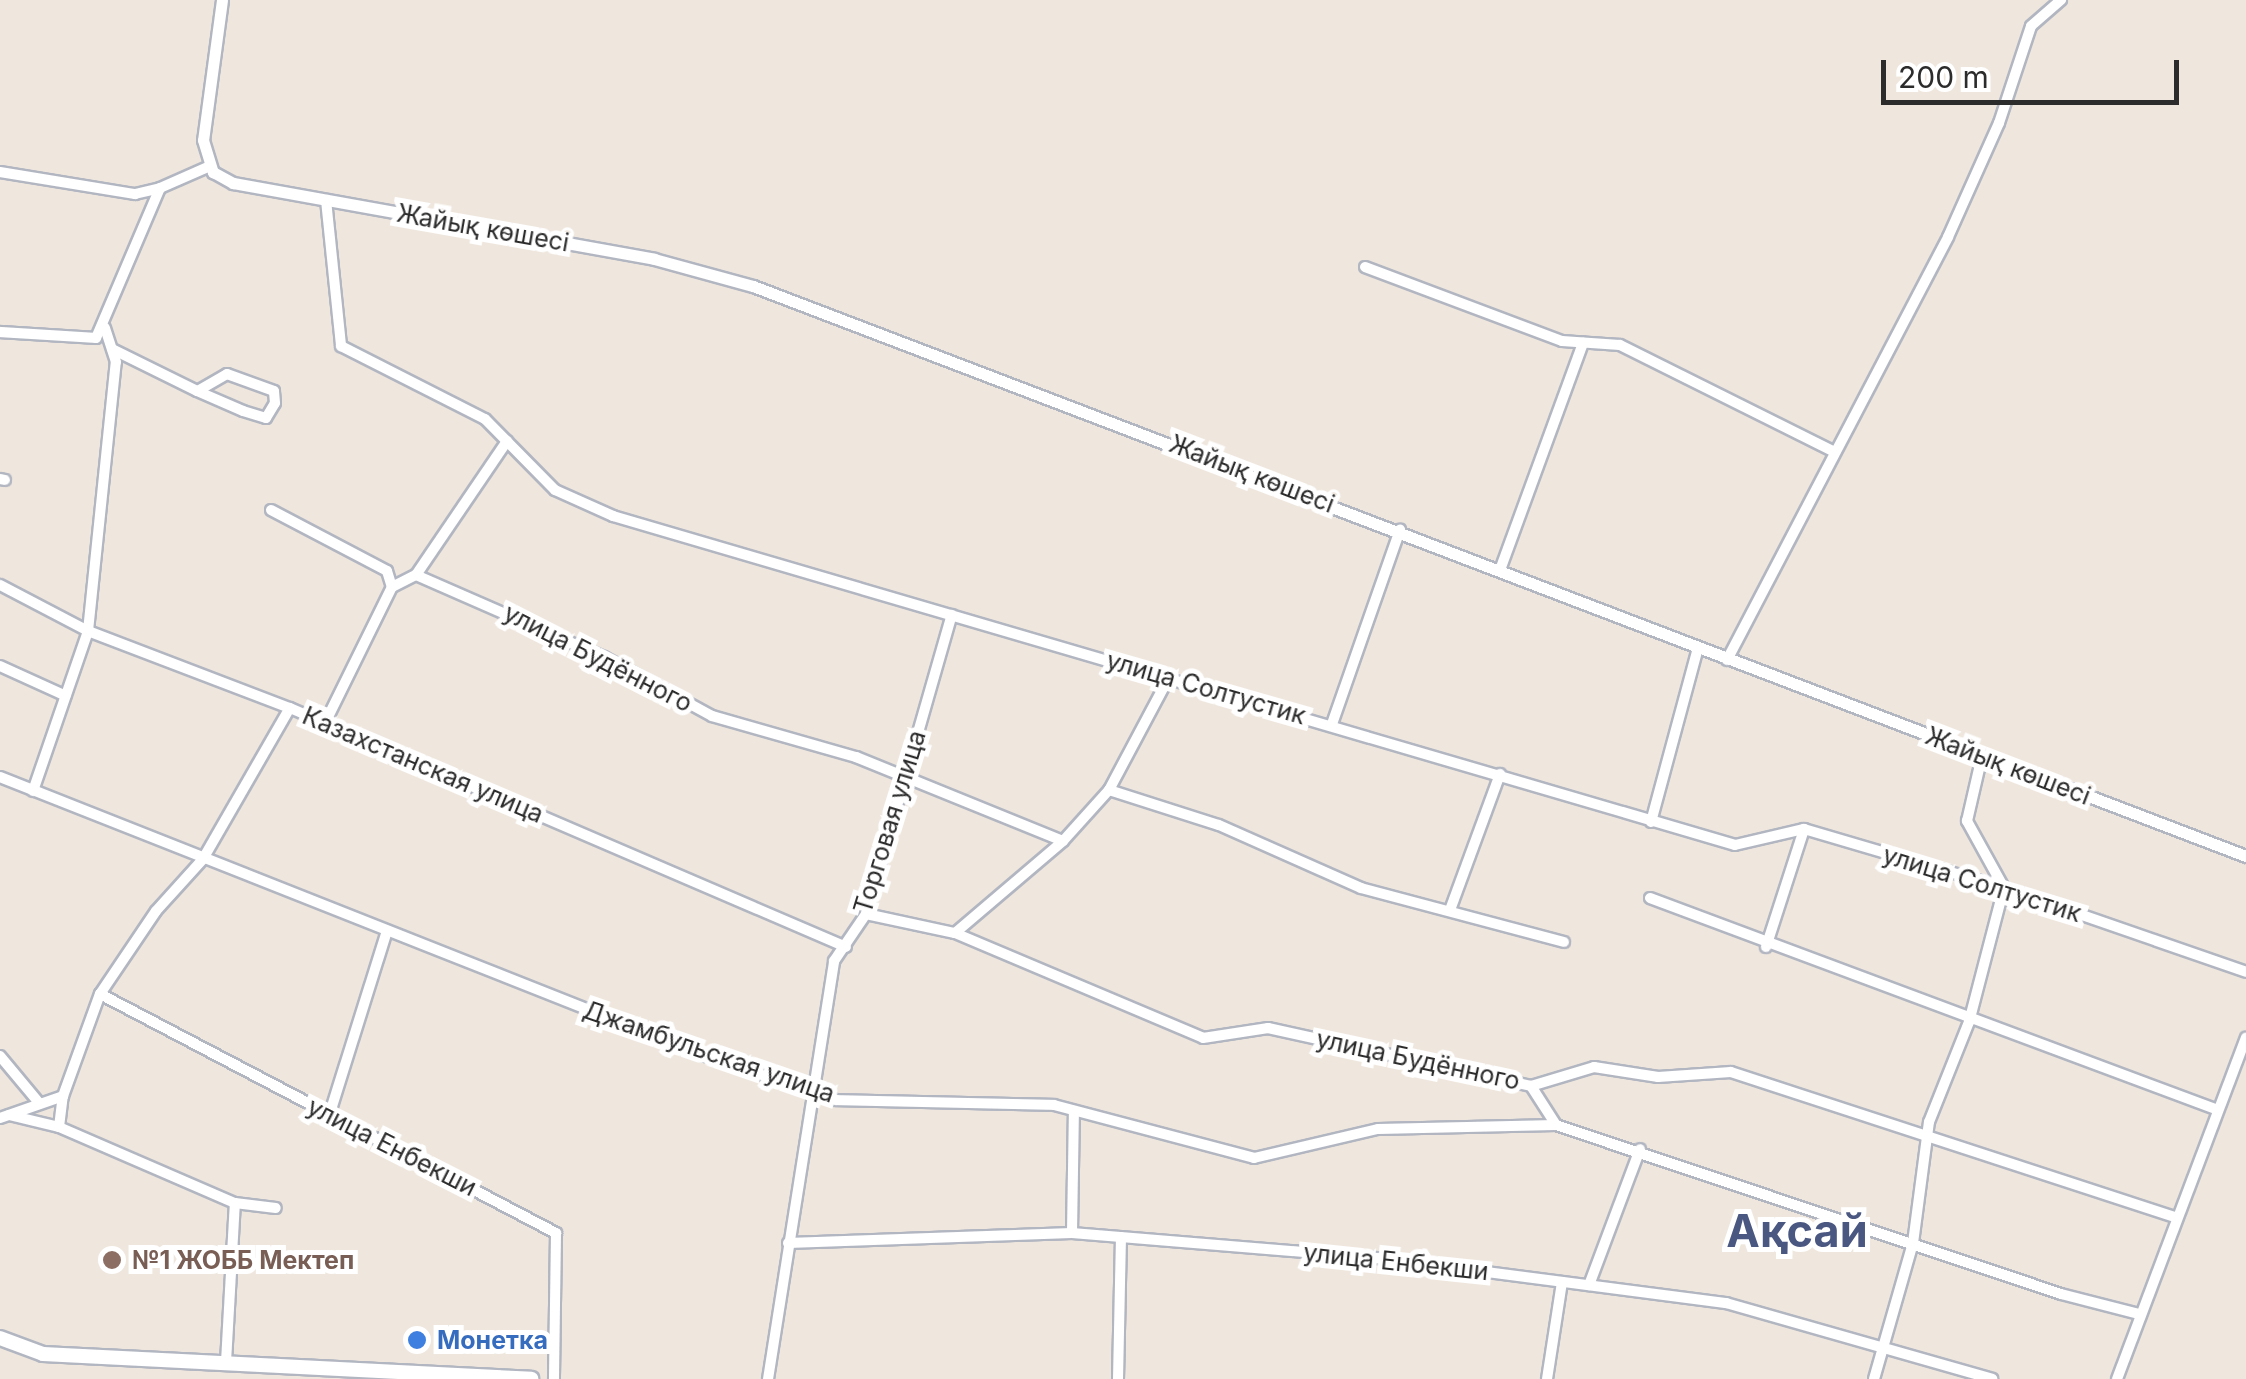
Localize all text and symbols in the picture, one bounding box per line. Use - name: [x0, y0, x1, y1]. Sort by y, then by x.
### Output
- scale bar: [1886, 40, 2184, 102]
- text: 200 m: [1898, 59, 1989, 95]
- street label: Жайық көшесі: [395, 198, 571, 258]
- street label: Жайық көшесі: [1165, 429, 1339, 519]
- street label: улица Будённого: [499, 598, 697, 718]
- street label: улица Солтустик: [1103, 645, 1309, 731]
- street label: Казахстанская улица: [298, 701, 548, 829]
- street label: Жайық көшесі: [1921, 721, 2095, 811]
- street label: Торговая улица: [848, 727, 932, 917]
- street label: улица Солтустик: [1879, 840, 2085, 928]
- street label: Джамбульская улица: [579, 995, 839, 1109]
- street label: улица Будённого: [1313, 1024, 1523, 1096]
- street label: улица Енбекши: [302, 1091, 482, 1203]
- district label: Ақсай: [1726, 1204, 1868, 1258]
- street label: улица Енбекши: [1302, 1237, 1490, 1287]
- place label: №1 ЖОББ Мектеп: [132, 1245, 354, 1275]
- marker: №1 ЖОББ Мектеп: [101, 1249, 123, 1271]
- place label: Монетка: [437, 1325, 548, 1355]
- marker: Монетка: [406, 1329, 428, 1351]

